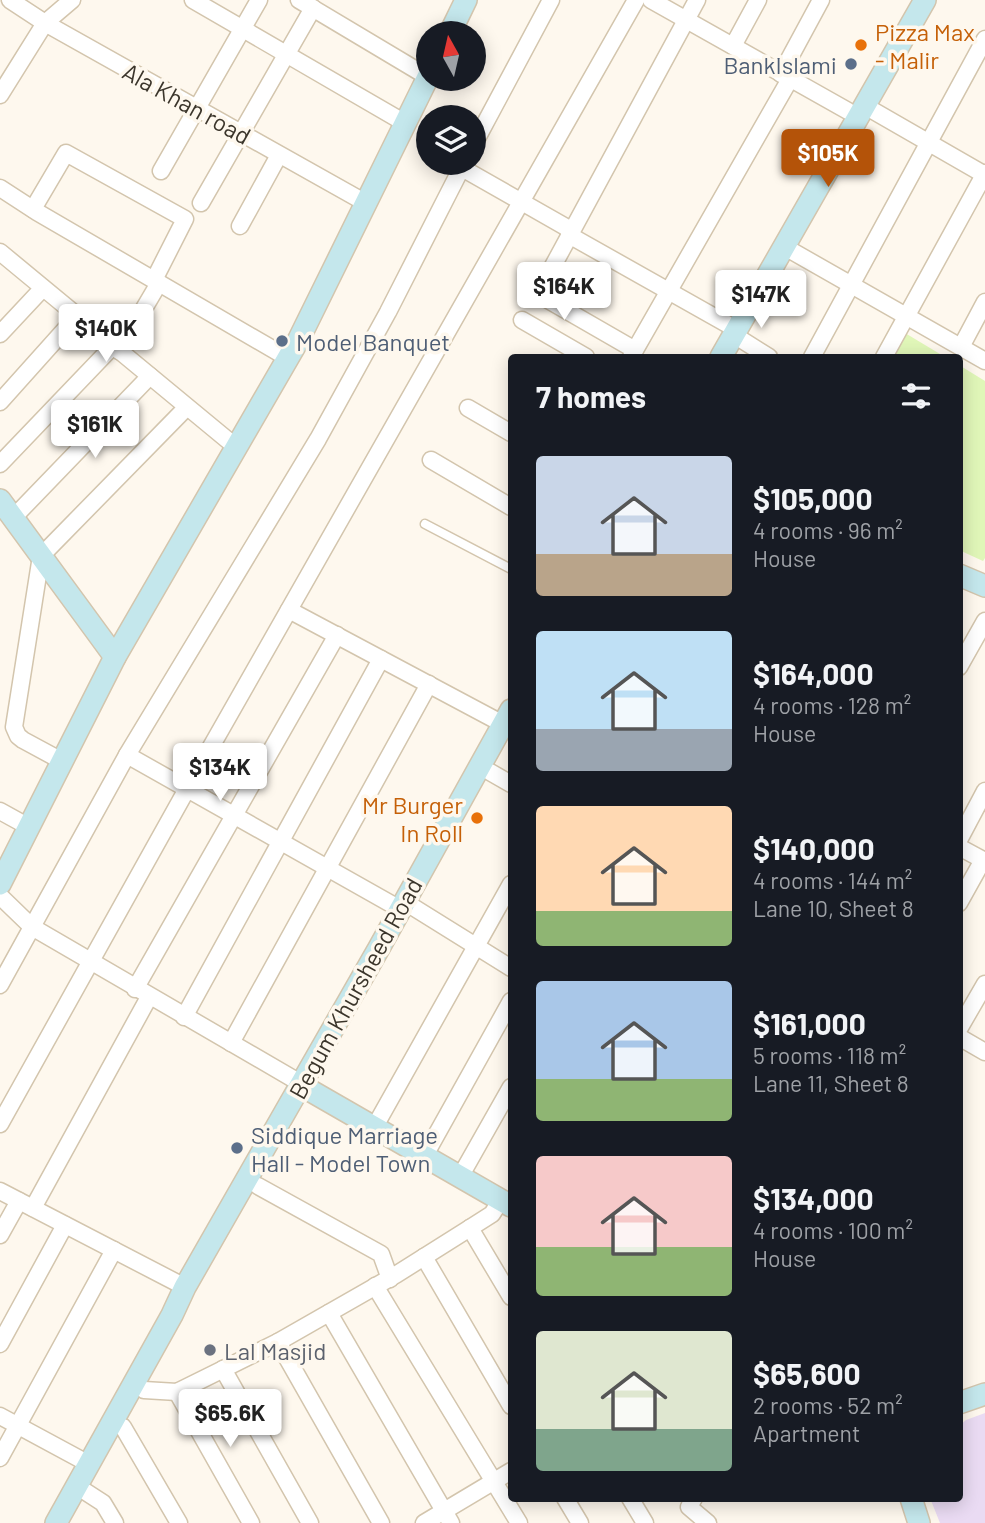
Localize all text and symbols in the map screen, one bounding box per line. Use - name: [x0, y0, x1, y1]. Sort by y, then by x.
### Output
- place label: Pizza Max - Malir: [875, 17, 975, 74]
- north arrow: [416, 21, 486, 91]
- map controls: [416, 21, 486, 175]
- marker: Pizza Max - Malir: [853, 37, 869, 53]
- place label: BankIslami: [723, 50, 837, 79]
- street label: Ala Khan road: [118, 56, 256, 150]
- marker: BankIslami: [843, 56, 859, 72]
- button: layers: [416, 105, 486, 175]
- pin: $105K: [779, 130, 877, 189]
- text: $105K: [797, 138, 859, 166]
- pin: $164K: [515, 262, 613, 322]
- pin: $147K: [712, 270, 810, 330]
- text: $164K: [533, 271, 595, 299]
- text: $147K: [731, 279, 791, 307]
- pin: $140K: [57, 304, 155, 364]
- text: $140K: [75, 313, 137, 341]
- place label: Model Banquet: [296, 327, 450, 356]
- marker: Model Banquet: [274, 333, 290, 349]
- icon: filters: [897, 377, 935, 415]
- text: 7 homes: [536, 378, 646, 414]
- pin: $161K: [46, 400, 144, 460]
- text: $161K: [67, 409, 123, 437]
- text: $105,000: [753, 480, 873, 516]
- icon: home: [592, 484, 676, 568]
- text: 4 rooms · 96 m²: [753, 516, 903, 544]
- text: House: [753, 544, 816, 572]
- text: $164,000: [753, 655, 874, 691]
- icon: home: [592, 659, 676, 743]
- text: 4 rooms · 128 m²: [753, 691, 911, 719]
- text: House: [753, 719, 816, 747]
- pin: $134K: [171, 744, 269, 803]
- text: $134K: [189, 752, 251, 780]
- place label: Mr Burger In Roll: [362, 790, 463, 847]
- marker: Mr Burger In Roll: [469, 810, 485, 826]
- text: $140,000: [753, 830, 875, 866]
- icon: home: [592, 834, 676, 918]
- text: 4 rooms · 144 m²: [753, 866, 912, 894]
- street label: Begum Khursheed Road: [282, 872, 428, 1104]
- text: Lane 10, Sheet 8: [753, 894, 914, 922]
- text: $161,000: [753, 1005, 866, 1041]
- icon: home: [592, 1009, 676, 1093]
- text: 5 rooms · 118 m²: [753, 1041, 906, 1069]
- text: Lane 11, Sheet 8: [753, 1069, 909, 1097]
- place label: Siddique Marriage Hall - Model Town: [251, 1120, 438, 1177]
- marker: Siddique Marriage Hall - Model Town: [229, 1140, 245, 1156]
- text: $134,000: [753, 1180, 874, 1216]
- icon: home: [592, 1184, 676, 1268]
- text: 4 rooms · 100 m²: [753, 1216, 913, 1244]
- text: House: [753, 1244, 816, 1272]
- place label: Lal Masjid: [224, 1336, 326, 1365]
- marker: Lal Masjid: [202, 1342, 218, 1358]
- text: $65,600: [753, 1355, 861, 1391]
- icon: home: [592, 1359, 676, 1443]
- pin: $65.6K: [173, 1390, 287, 1449]
- text: 2 rooms · 52 m²: [753, 1391, 903, 1419]
- text: $65.6K: [195, 1398, 265, 1426]
- text: Apartment: [753, 1419, 860, 1447]

